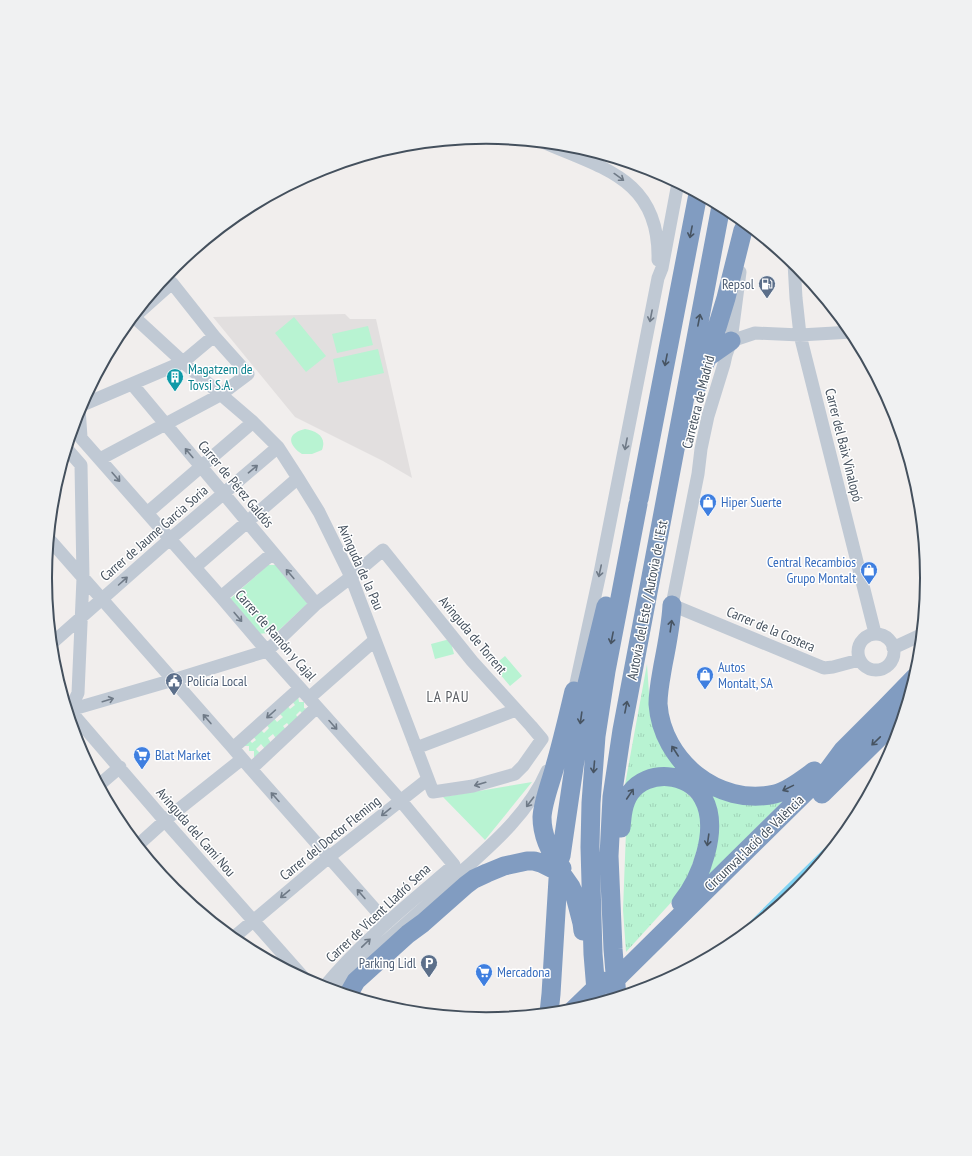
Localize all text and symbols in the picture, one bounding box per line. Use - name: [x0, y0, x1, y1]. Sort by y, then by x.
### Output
- one-way arrow: [613, 173, 624, 181]
- one-way arrow: [687, 225, 695, 238]
- fuel station icon: Repsol: [757, 274, 777, 299]
- place label: Repsol: [722, 275, 755, 293]
- one-way arrow: [646, 309, 654, 322]
- one-way arrow: [696, 313, 704, 326]
- one-way arrow: [662, 353, 670, 366]
- street label: Carretera de Madrid: [678, 353, 718, 451]
- place label: Magatzem de Tovsi S.A.: [188, 360, 253, 394]
- building icon: Magatzem de Tovsi S.A.: [165, 367, 185, 392]
- street label: Carrer del Baix Vinalopó: [821, 386, 867, 504]
- street label: Carrer de Pérez Galdós: [194, 437, 278, 531]
- one-way arrow: [621, 437, 629, 450]
- one-way arrow: [184, 447, 193, 458]
- one-way arrow: [247, 464, 258, 473]
- one-way arrow: [111, 472, 120, 482]
- street label: Carrer de Jaume Garcia Soria: [96, 481, 212, 585]
- shop icon: Hiper Suerte: [698, 492, 718, 517]
- place label: Hiper Suerte: [721, 493, 782, 511]
- street label: Autovía del Este / Autovia de l'Est: [623, 519, 671, 681]
- street label: Avinguda de la Pau: [334, 521, 388, 613]
- place label: Central Recambios Grupo Montalt: [767, 553, 856, 587]
- shop icon: Central Recambios Grupo Montalt: [859, 560, 879, 585]
- one-way arrow: [596, 565, 604, 578]
- one-way arrow: [286, 568, 295, 579]
- one-way arrow: [117, 577, 127, 586]
- street label: Carrer de Ramón y Cajal: [231, 586, 321, 685]
- street label: Avinguda de Torrent: [435, 592, 511, 678]
- street label: Carrer de la Costera: [724, 602, 818, 656]
- one-way arrow: [234, 612, 243, 622]
- one-way arrow: [667, 620, 675, 633]
- one-way arrow: [608, 631, 616, 644]
- place label: Autos Montalt, SA: [718, 658, 773, 692]
- shop icon: Autos Montalt, SA: [695, 665, 715, 690]
- public building icon: Policía Local: [164, 671, 184, 696]
- place label: Policía Local: [187, 672, 248, 690]
- district label: LA PAU: [427, 687, 469, 706]
- one-way arrow: [101, 696, 114, 703]
- one-way arrow: [622, 700, 630, 713]
- one-way arrow: [266, 709, 276, 718]
- one-way arrow: [577, 711, 585, 724]
- one-way arrow: [202, 714, 212, 724]
- one-way arrow: [329, 720, 338, 730]
- one-way arrow: [871, 736, 881, 746]
- supermarket icon: Blat Market: [132, 745, 152, 770]
- place label: Blat Market: [155, 746, 211, 764]
- one-way arrow: [671, 746, 679, 757]
- one-way arrow: [590, 760, 597, 773]
- one-way arrow: [473, 781, 486, 788]
- street label: Avinguda del Camí Nou: [152, 784, 240, 880]
- one-way arrow: [782, 785, 794, 792]
- one-way arrow: [626, 789, 634, 800]
- one-way arrow: [271, 791, 280, 802]
- street label: Circumval·lació de València: [700, 791, 808, 895]
- street label: Carrer del Doctor Fleming: [276, 792, 384, 884]
- one-way arrow: [525, 796, 534, 807]
- one-way arrow: [381, 808, 392, 817]
- one-way arrow: [704, 833, 712, 846]
- street label: Carrer de Vicent Lladró Sena: [322, 860, 434, 966]
- one-way arrow: [357, 889, 366, 899]
- one-way arrow: [280, 890, 291, 899]
- one-way arrow: [361, 939, 371, 948]
- parking icon: Parking Lidl: [419, 953, 439, 978]
- place label: Parking Lidl: [359, 954, 417, 972]
- supermarket icon: Mercadona: [474, 962, 494, 987]
- place label: Mercadona: [497, 963, 550, 981]

